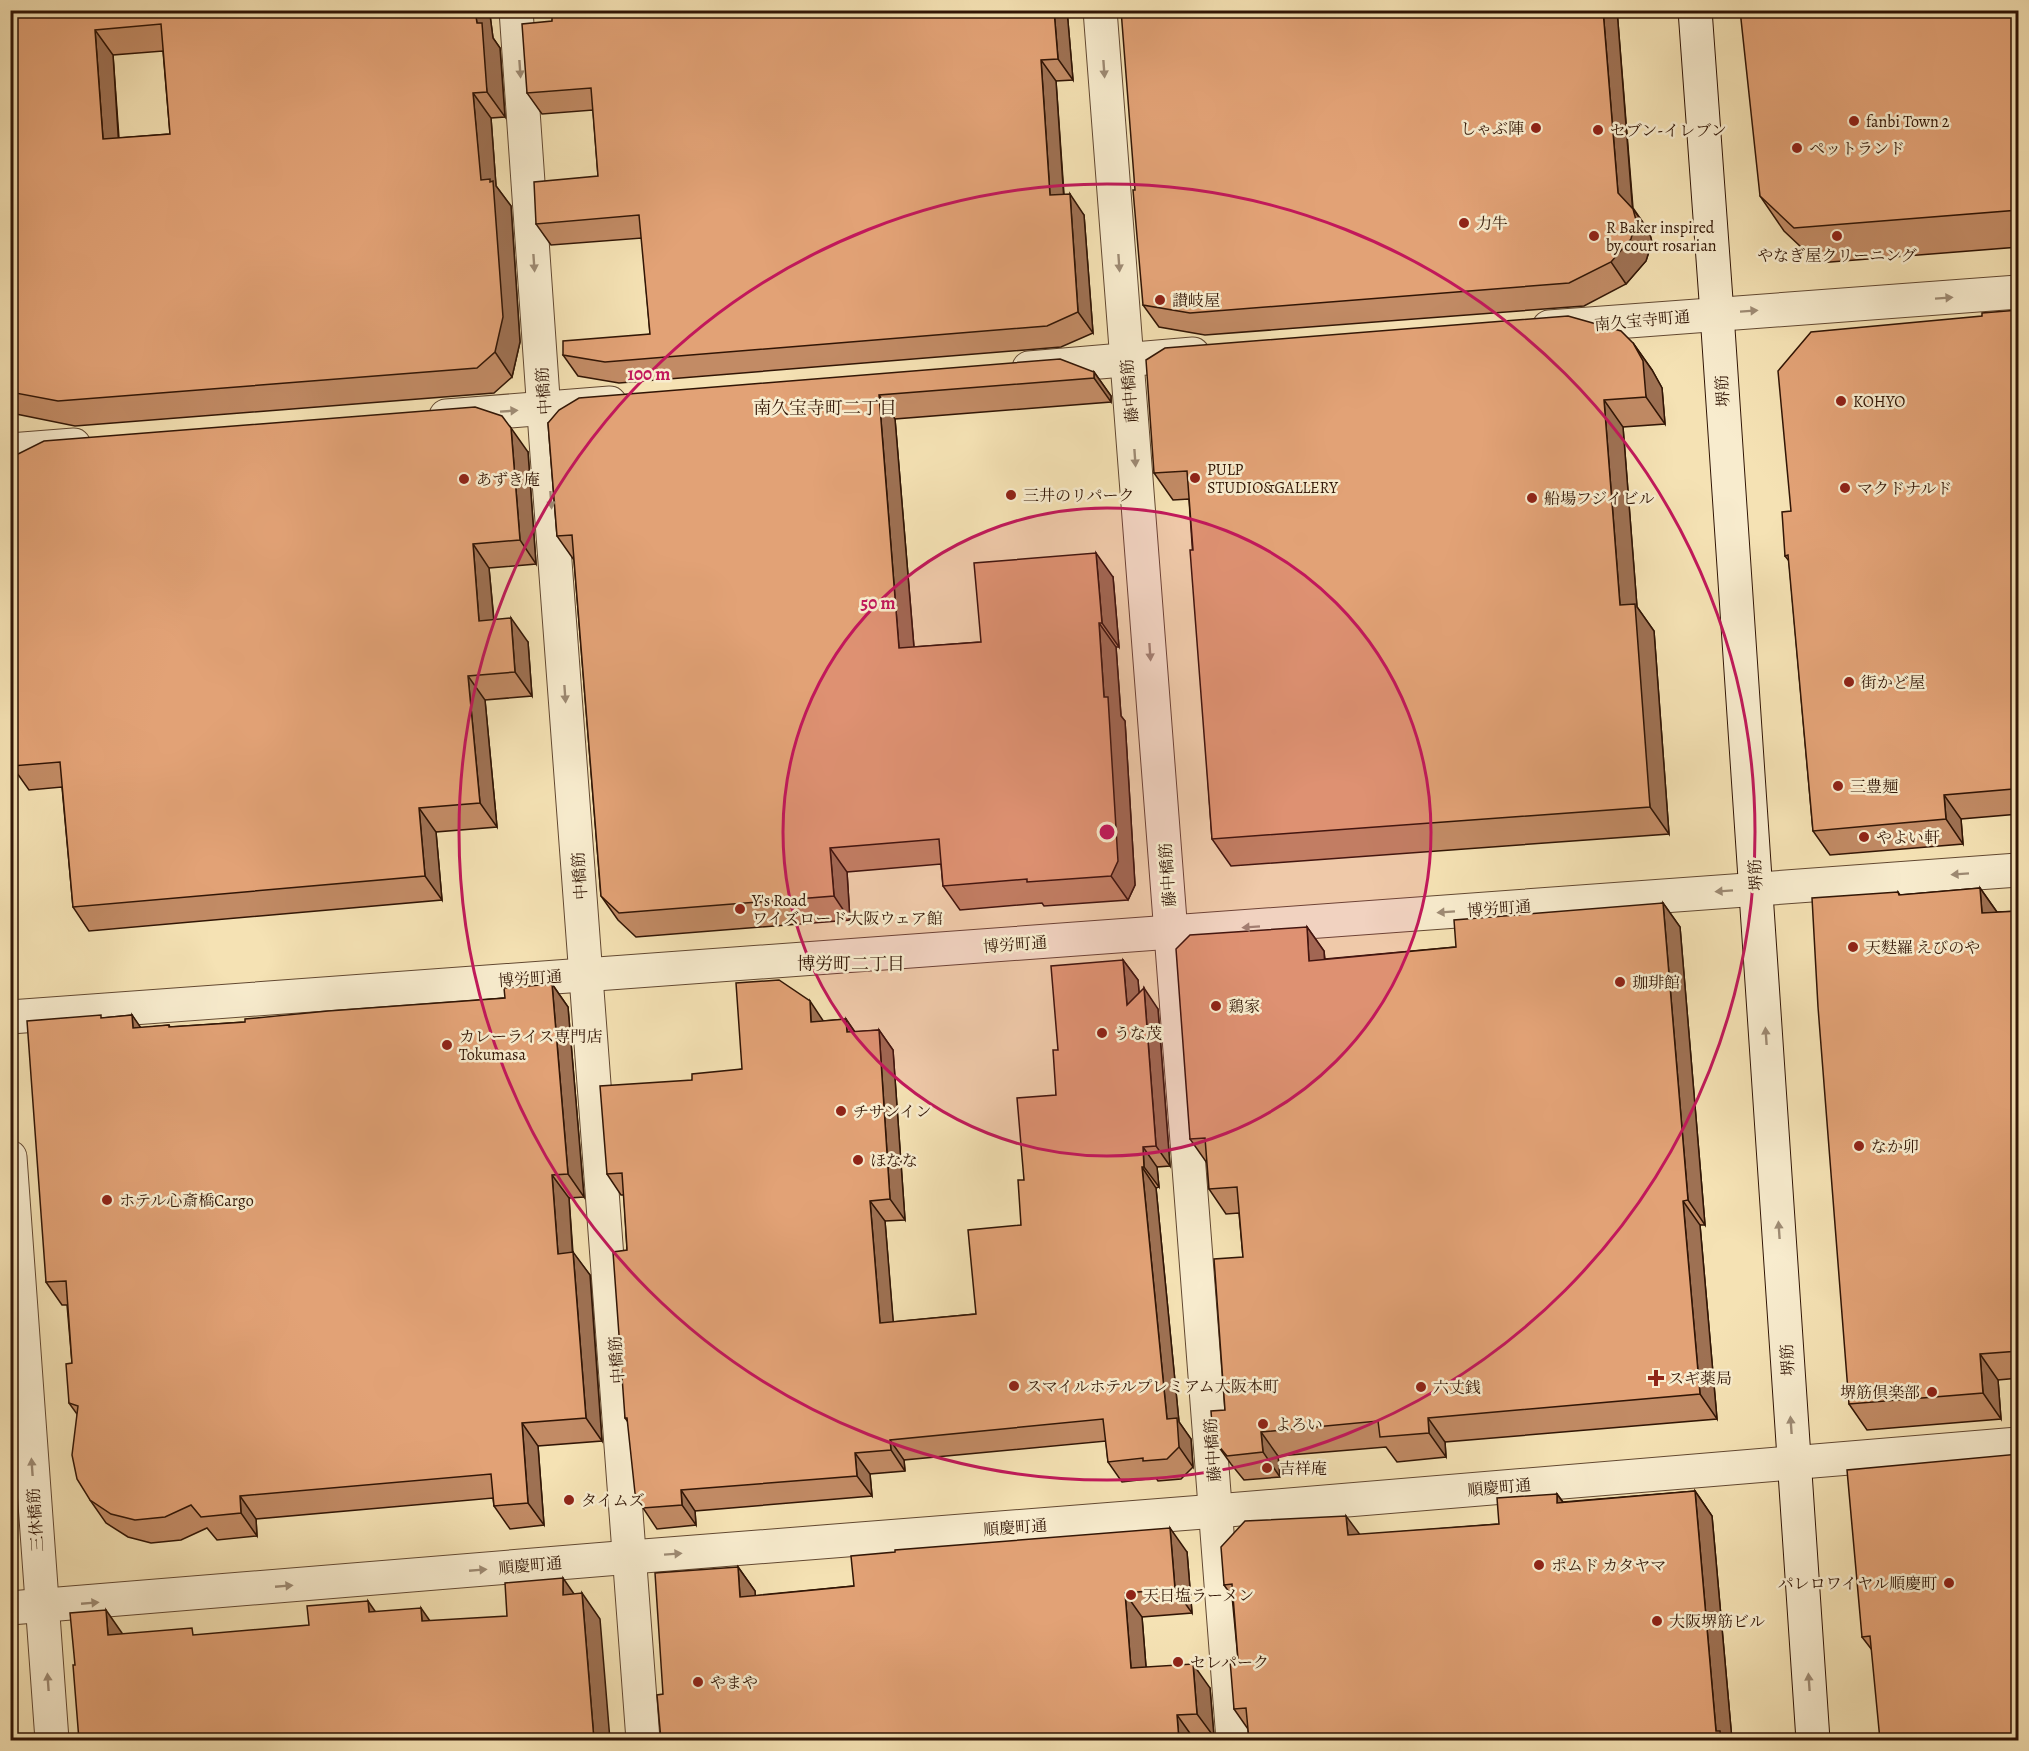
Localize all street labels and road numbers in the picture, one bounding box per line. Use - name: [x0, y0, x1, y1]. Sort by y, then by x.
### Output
- street label: 南久宝寺町通: [1593, 306, 1691, 336]
- street label: 藤中橋筋: [1116, 358, 1144, 424]
- street label: 中橋筋: [531, 366, 557, 416]
- street label: 堺筋: [1711, 374, 1735, 408]
- street label: 藤中橋筋: [1155, 842, 1181, 908]
- street label: 中橋筋: [567, 851, 593, 901]
- street label: 堺筋: [1744, 858, 1768, 892]
- street label: 博労町通: [1466, 896, 1532, 922]
- street label: 博労町通: [982, 932, 1048, 958]
- street label: 博労町通: [497, 966, 563, 992]
- street label: 中橋筋: [604, 1335, 630, 1385]
- street label: 堺筋: [1776, 1343, 1800, 1377]
- street label: 藤中橋筋: [1200, 1417, 1226, 1483]
- street label: 順慶町通: [1466, 1474, 1532, 1502]
- street label: 三休橋筋: [23, 1487, 49, 1553]
- street label: 順慶町通: [982, 1515, 1048, 1541]
- street label: 順慶町通: [497, 1552, 563, 1580]

